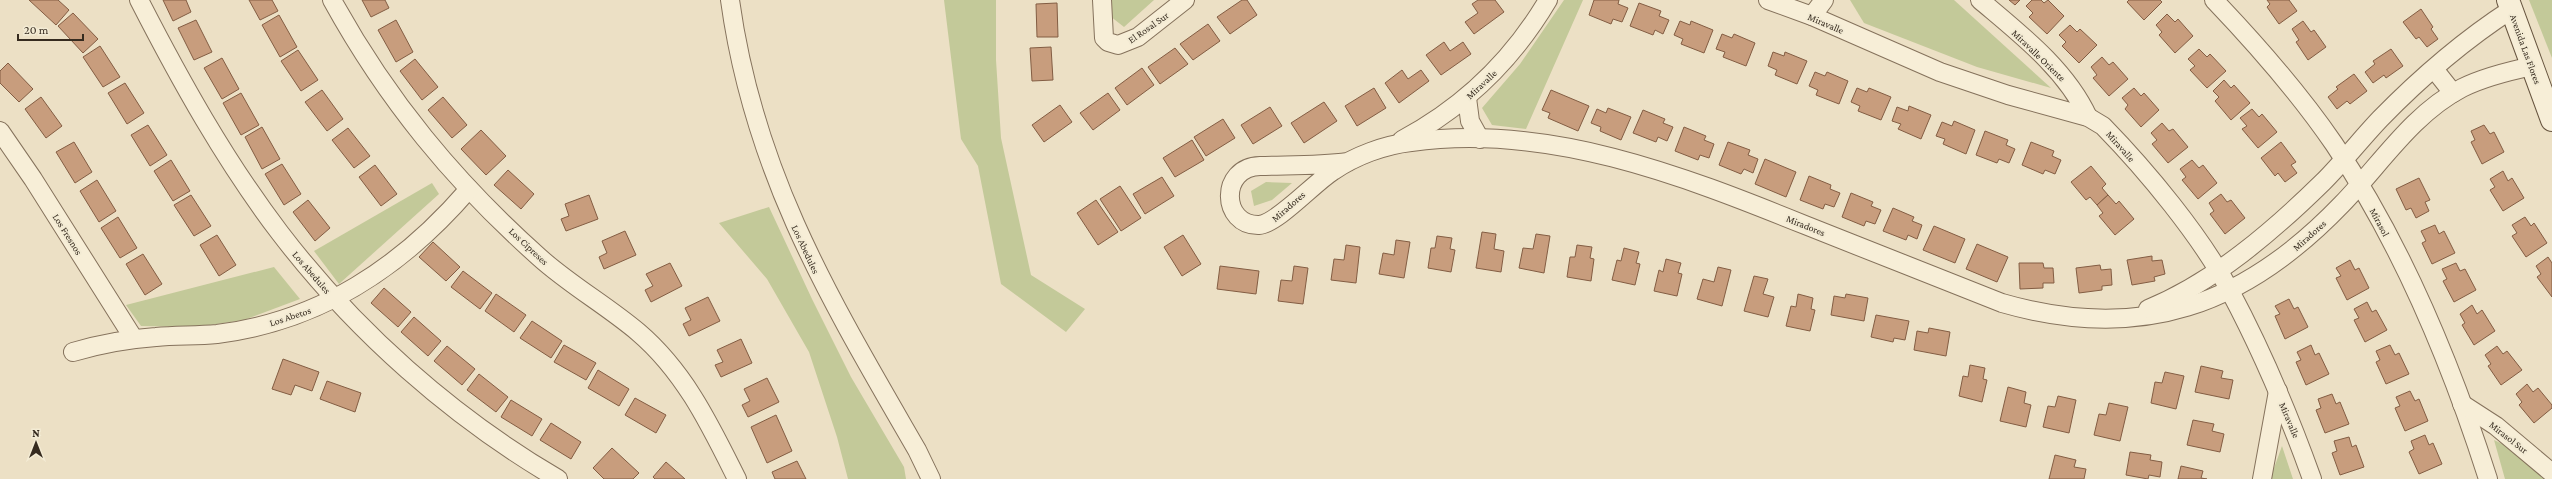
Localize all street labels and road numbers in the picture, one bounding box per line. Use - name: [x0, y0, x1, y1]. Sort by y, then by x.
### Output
- street label: El Rosal Sur: [1126, 9, 1171, 45]
- street label: Miravalle: [1806, 11, 1846, 36]
- street label: Avenida Las Flores: [2508, 13, 2543, 86]
- street label: Miravalle Oriente: [2010, 27, 2068, 84]
- street label: Miravalle: [1464, 67, 1499, 101]
- street label: Miravalle: [2104, 128, 2138, 165]
- street label: Miradores: [1269, 189, 1307, 224]
- street label: Mirasol: [2368, 206, 2392, 239]
- street label: Los Fresnos: [51, 212, 85, 257]
- street label: Miradores: [1785, 213, 1827, 238]
- street label: Miradores: [2290, 218, 2328, 253]
- street label: Los Abedules: [789, 223, 822, 275]
- street label: Los Cipreses: [507, 225, 551, 267]
- street label: Los Abedules: [290, 249, 333, 296]
- street label: Los Abetos: [268, 305, 312, 328]
- street label: Miravalle: [2277, 401, 2302, 440]
- street label: Mirasol Sur: [2487, 419, 2530, 456]

